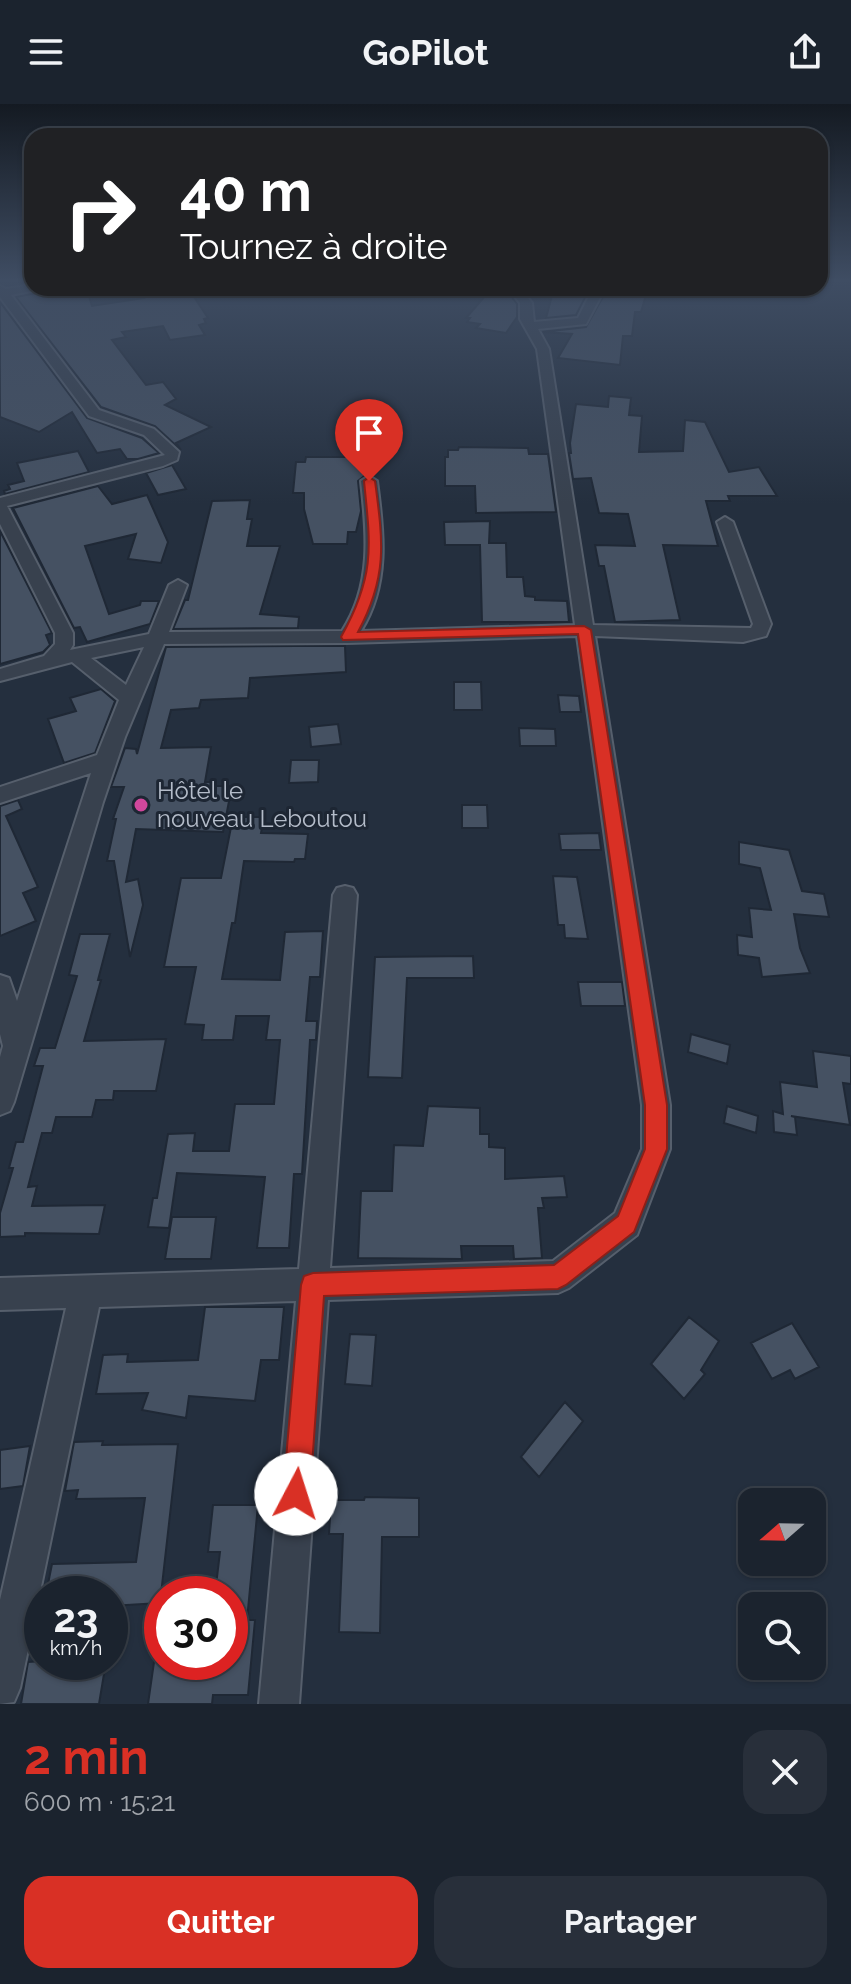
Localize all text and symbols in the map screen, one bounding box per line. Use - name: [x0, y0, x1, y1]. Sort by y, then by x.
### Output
- icon: menu: [24, 30, 68, 74]
- icon: share: [783, 30, 827, 74]
- text: GoPilot: [363, 31, 488, 73]
- text: 40 m: [180, 158, 312, 224]
- icon: right: [48, 160, 152, 264]
- text: Tournez à droite: [180, 225, 448, 267]
- pin: [335, 399, 403, 481]
- icon: arrive: [347, 411, 391, 455]
- place label: Hôtel le nouveau Leboutou: [157, 776, 367, 833]
- marker: Hôtel le nouveau Leboutou: [132, 796, 150, 814]
- position arrow: [254, 1452, 338, 1536]
- north arrow: [738, 1488, 826, 1576]
- map controls: [738, 1488, 826, 1680]
- speed limit sign: 30: [144, 1576, 248, 1680]
- button: search: [738, 1592, 826, 1680]
- text: 23: [54, 1594, 98, 1641]
- text: km/h: [50, 1636, 102, 1660]
- text: 2 min: [24, 1729, 149, 1785]
- button: close: [743, 1730, 827, 1814]
- text: 600 m · 15:21: [24, 1787, 175, 1817]
- button: Quitter: [24, 1876, 418, 1968]
- button: Partager: [434, 1876, 827, 1968]

